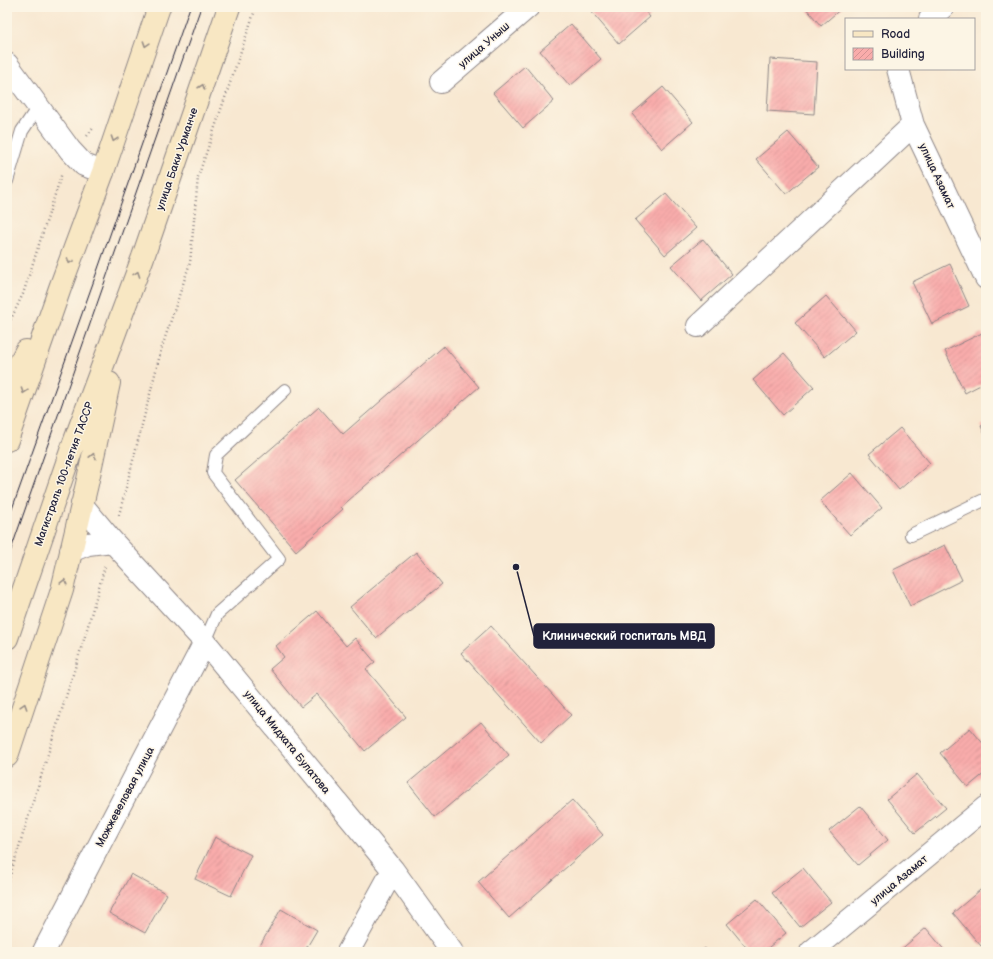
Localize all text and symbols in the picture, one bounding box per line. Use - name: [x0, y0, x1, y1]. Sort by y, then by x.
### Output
- legend: [845, 18, 975, 70]
- street label: улица Уныш: [456, 19, 512, 71]
- text: Road: [881, 27, 910, 42]
- one-way arrow: [143, 40, 151, 47]
- text: Building: [881, 47, 925, 62]
- one-way arrow: [197, 84, 205, 91]
- street label: улица Баки Урманче: [153, 106, 201, 212]
- one-way arrow: [110, 135, 119, 142]
- street label: улица Азамат: [916, 141, 958, 211]
- one-way arrow: [66, 258, 74, 265]
- one-way arrow: [132, 271, 140, 278]
- one-way arrow: [20, 388, 29, 395]
- street label: Магистраль 100-летия ТАССР: [32, 400, 96, 548]
- one-way arrow: [89, 453, 97, 459]
- one-way arrow: [59, 579, 67, 585]
- callout: Клинический госпиталь МВД: [534, 624, 714, 648]
- text: Клинический госпиталь МВД: [542, 629, 706, 644]
- street label: улица Мидхата Булатова: [241, 688, 333, 797]
- one-way arrow: [19, 703, 27, 710]
- street label: Можжевеловая улица: [93, 744, 157, 849]
- street label: улица Азамат: [868, 852, 930, 908]

